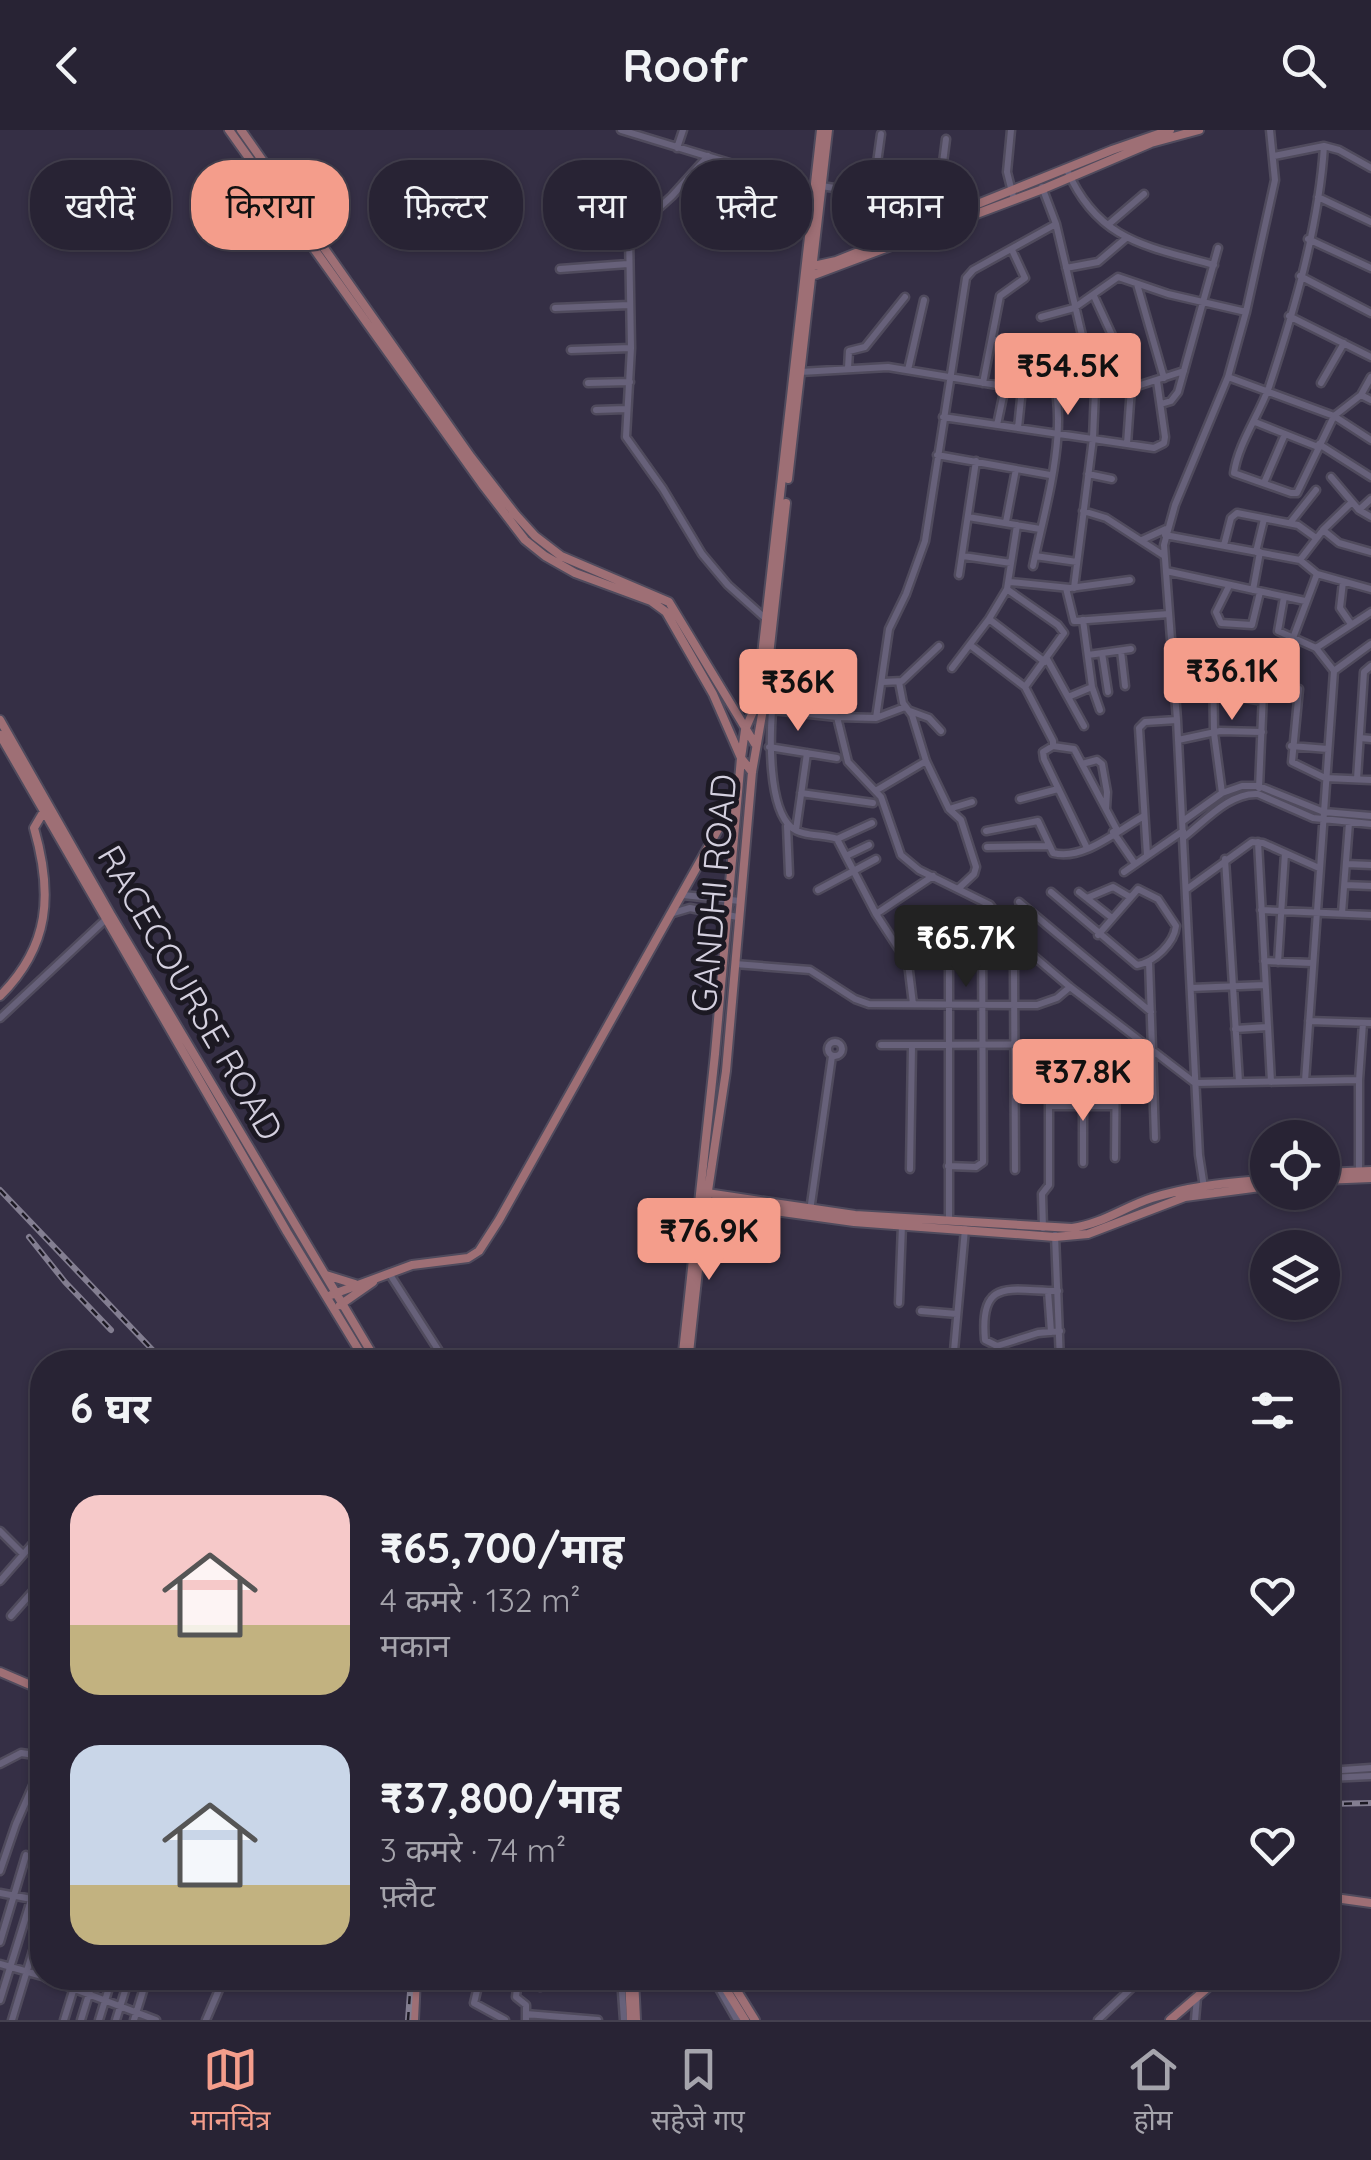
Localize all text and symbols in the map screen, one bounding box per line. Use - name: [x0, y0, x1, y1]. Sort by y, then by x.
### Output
- text: Roofr: [622, 37, 749, 93]
- icon: back: [40, 38, 95, 93]
- icon: search: [1276, 38, 1331, 93]
- chip: खरीदें: [30, 160, 171, 250]
- chip: किराया: [191, 160, 349, 250]
- chip: फ़िल्टर: [369, 160, 523, 250]
- chip: नया: [543, 160, 661, 250]
- chip: फ़्लैट: [681, 160, 812, 250]
- chip: मकान: [832, 160, 978, 250]
- pin: ₹54.5K: [987, 333, 1149, 418]
- text: ₹54.5K: [1017, 345, 1119, 385]
- pin: ₹36.1K: [1151, 638, 1313, 723]
- pin: ₹36K: [739, 649, 857, 734]
- text: ₹36.1K: [1186, 650, 1278, 690]
- text: ₹36K: [761, 661, 835, 701]
- street label: GANDHI ROAD: [681, 772, 745, 1014]
- street label: RACECOURSE ROAD: [88, 837, 293, 1148]
- pin: ₹65.7K: [885, 905, 1047, 990]
- text: ₹65.7K: [916, 917, 1016, 957]
- pin: ₹37.8K: [1002, 1039, 1164, 1124]
- text: ₹37.8K: [1035, 1051, 1131, 1091]
- map controls: [1250, 1120, 1340, 1320]
- button: locate: [1250, 1120, 1340, 1210]
- pin: ₹76.9K: [628, 1198, 790, 1283]
- text: ₹76.9K: [659, 1210, 759, 1250]
- button: layers: [1250, 1230, 1340, 1320]
- text: 6 घर: [70, 1381, 151, 1434]
- icon: filters: [1245, 1383, 1300, 1438]
- text: ₹65,700/माह: [380, 1521, 624, 1574]
- icon: home: [150, 1535, 270, 1655]
- icon: heart: [1245, 1568, 1300, 1623]
- text: 4 कमरे · 132 m²: [380, 1580, 581, 1620]
- text: मकान: [380, 1625, 450, 1665]
- text: ₹37,800/माह: [380, 1771, 621, 1824]
- icon: home: [150, 1785, 270, 1905]
- icon: heart: [1245, 1818, 1300, 1873]
- text: 3 कमरे · 74 m²: [380, 1830, 566, 1870]
- text: फ़्लैट: [380, 1875, 435, 1915]
- tab: मानचित्र: [190, 2042, 270, 2141]
- tab: सहेजे गए: [651, 2042, 745, 2141]
- tab: होम: [1126, 2042, 1181, 2141]

